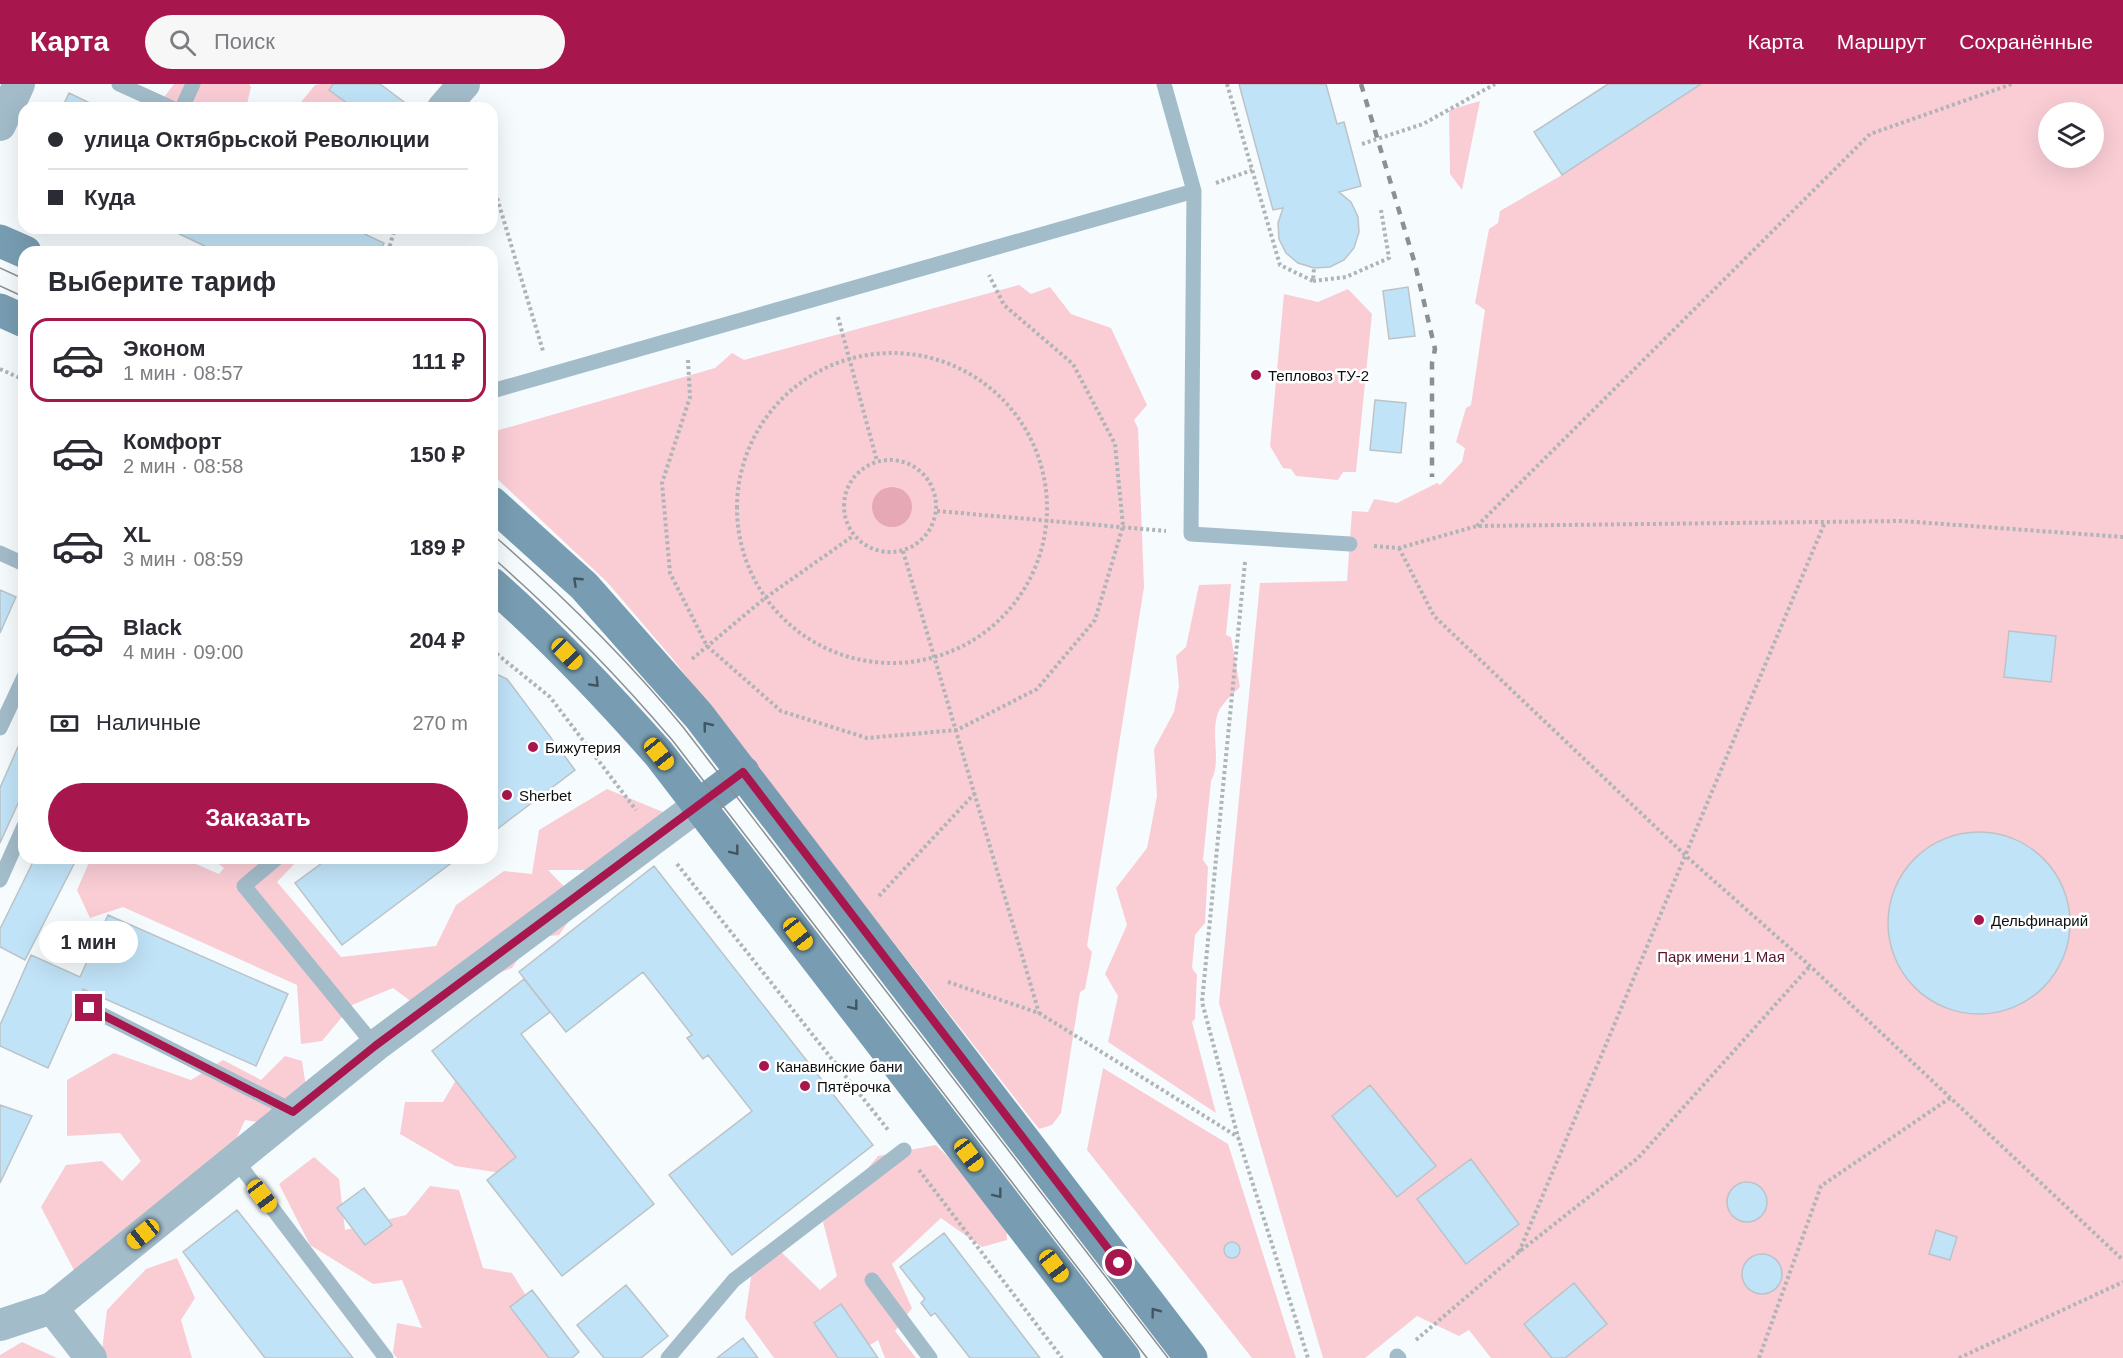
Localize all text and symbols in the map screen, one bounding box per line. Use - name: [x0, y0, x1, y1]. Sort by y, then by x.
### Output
- search box: [145, 15, 565, 69]
- text: Карта: [30, 26, 109, 57]
- icon: search: [166, 26, 199, 59]
- text: Поиск: [214, 29, 275, 54]
- text: Карта: [1748, 30, 1804, 53]
- text: Маршрут: [1837, 30, 1926, 53]
- text: Сохранённые: [1959, 30, 2093, 53]
- map controls: [2038, 102, 2104, 168]
- button: layers: [2038, 102, 2104, 168]
- text: улица Октябрьской Революции: [84, 127, 430, 152]
- text: Куда: [84, 185, 135, 210]
- text: Выберите тариф: [48, 267, 276, 297]
- icon: car: [51, 333, 105, 387]
- text: Эконом: [123, 336, 206, 361]
- text: 111 ₽: [412, 349, 465, 374]
- text: 1 мин · 08:57: [123, 362, 243, 384]
- place label: Тепловоз ТУ-2: [1268, 367, 1369, 384]
- marker: Тепловоз ТУ-2: [1249, 368, 1263, 382]
- icon: car: [51, 426, 105, 480]
- text: Комфорт: [123, 429, 222, 454]
- text: 150 ₽: [409, 442, 465, 467]
- text: 2 мин · 08:58: [123, 455, 243, 477]
- icon: car: [51, 519, 105, 573]
- text: XL: [123, 522, 151, 547]
- text: 189 ₽: [409, 535, 465, 560]
- text: 3 мин · 08:59: [123, 548, 243, 570]
- one-way arrow: [574, 577, 585, 588]
- icon: car: [51, 612, 105, 666]
- text: Black: [123, 615, 182, 640]
- text: 204 ₽: [409, 628, 465, 653]
- car: [548, 635, 586, 673]
- text: 4 мин · 09:00: [123, 641, 243, 663]
- one-way arrow: [588, 676, 599, 686]
- icon: cash: [48, 707, 81, 740]
- text: Наличные: [96, 710, 201, 735]
- text: 270 m: [412, 712, 468, 734]
- one-way arrow: [703, 722, 714, 733]
- car: [641, 734, 677, 774]
- place label: Бижутерия: [545, 739, 621, 756]
- marker: Бижутерия: [526, 740, 540, 754]
- button: Заказать: [48, 783, 468, 852]
- place label: Sherbet: [519, 787, 572, 804]
- marker: Sherbet: [500, 788, 514, 802]
- one-way arrow: [728, 845, 739, 856]
- place label: Дельфинарий: [1991, 912, 2088, 929]
- marker: Дельфинарий: [1972, 913, 1986, 927]
- car: [780, 914, 816, 954]
- callout: 1 мин: [40, 921, 138, 963]
- text: 1 мин: [61, 931, 116, 953]
- park label: Парк имени 1 Мая: [1657, 948, 1785, 965]
- route end: [75, 994, 102, 1021]
- one-way arrow: [846, 999, 857, 1010]
- place label: Канавинские бани: [776, 1058, 903, 1075]
- marker: Канавинские бани: [757, 1059, 771, 1073]
- place label: Пятёрочка: [817, 1078, 891, 1095]
- marker: Пятёрочка: [798, 1079, 812, 1093]
- car: [951, 1135, 987, 1175]
- car: [244, 1176, 280, 1216]
- one-way arrow: [991, 1187, 1002, 1198]
- car: [123, 1216, 163, 1252]
- car: [1036, 1246, 1072, 1286]
- route start: [1105, 1249, 1132, 1276]
- one-way arrow: [1152, 1307, 1163, 1318]

